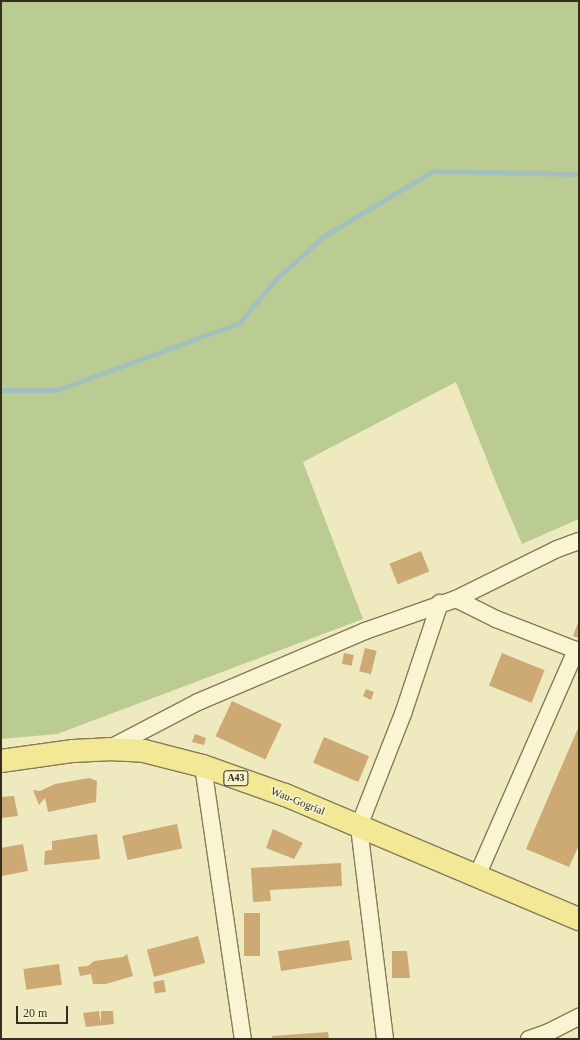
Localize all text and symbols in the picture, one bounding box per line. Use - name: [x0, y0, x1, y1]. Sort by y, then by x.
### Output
- road number: A43: [223, 770, 249, 786]
- street label: Wau-Gogrial: [269, 784, 327, 818]
- scale bar: [18, 998, 70, 1024]
- text: 20 m: [23, 1006, 47, 1020]

